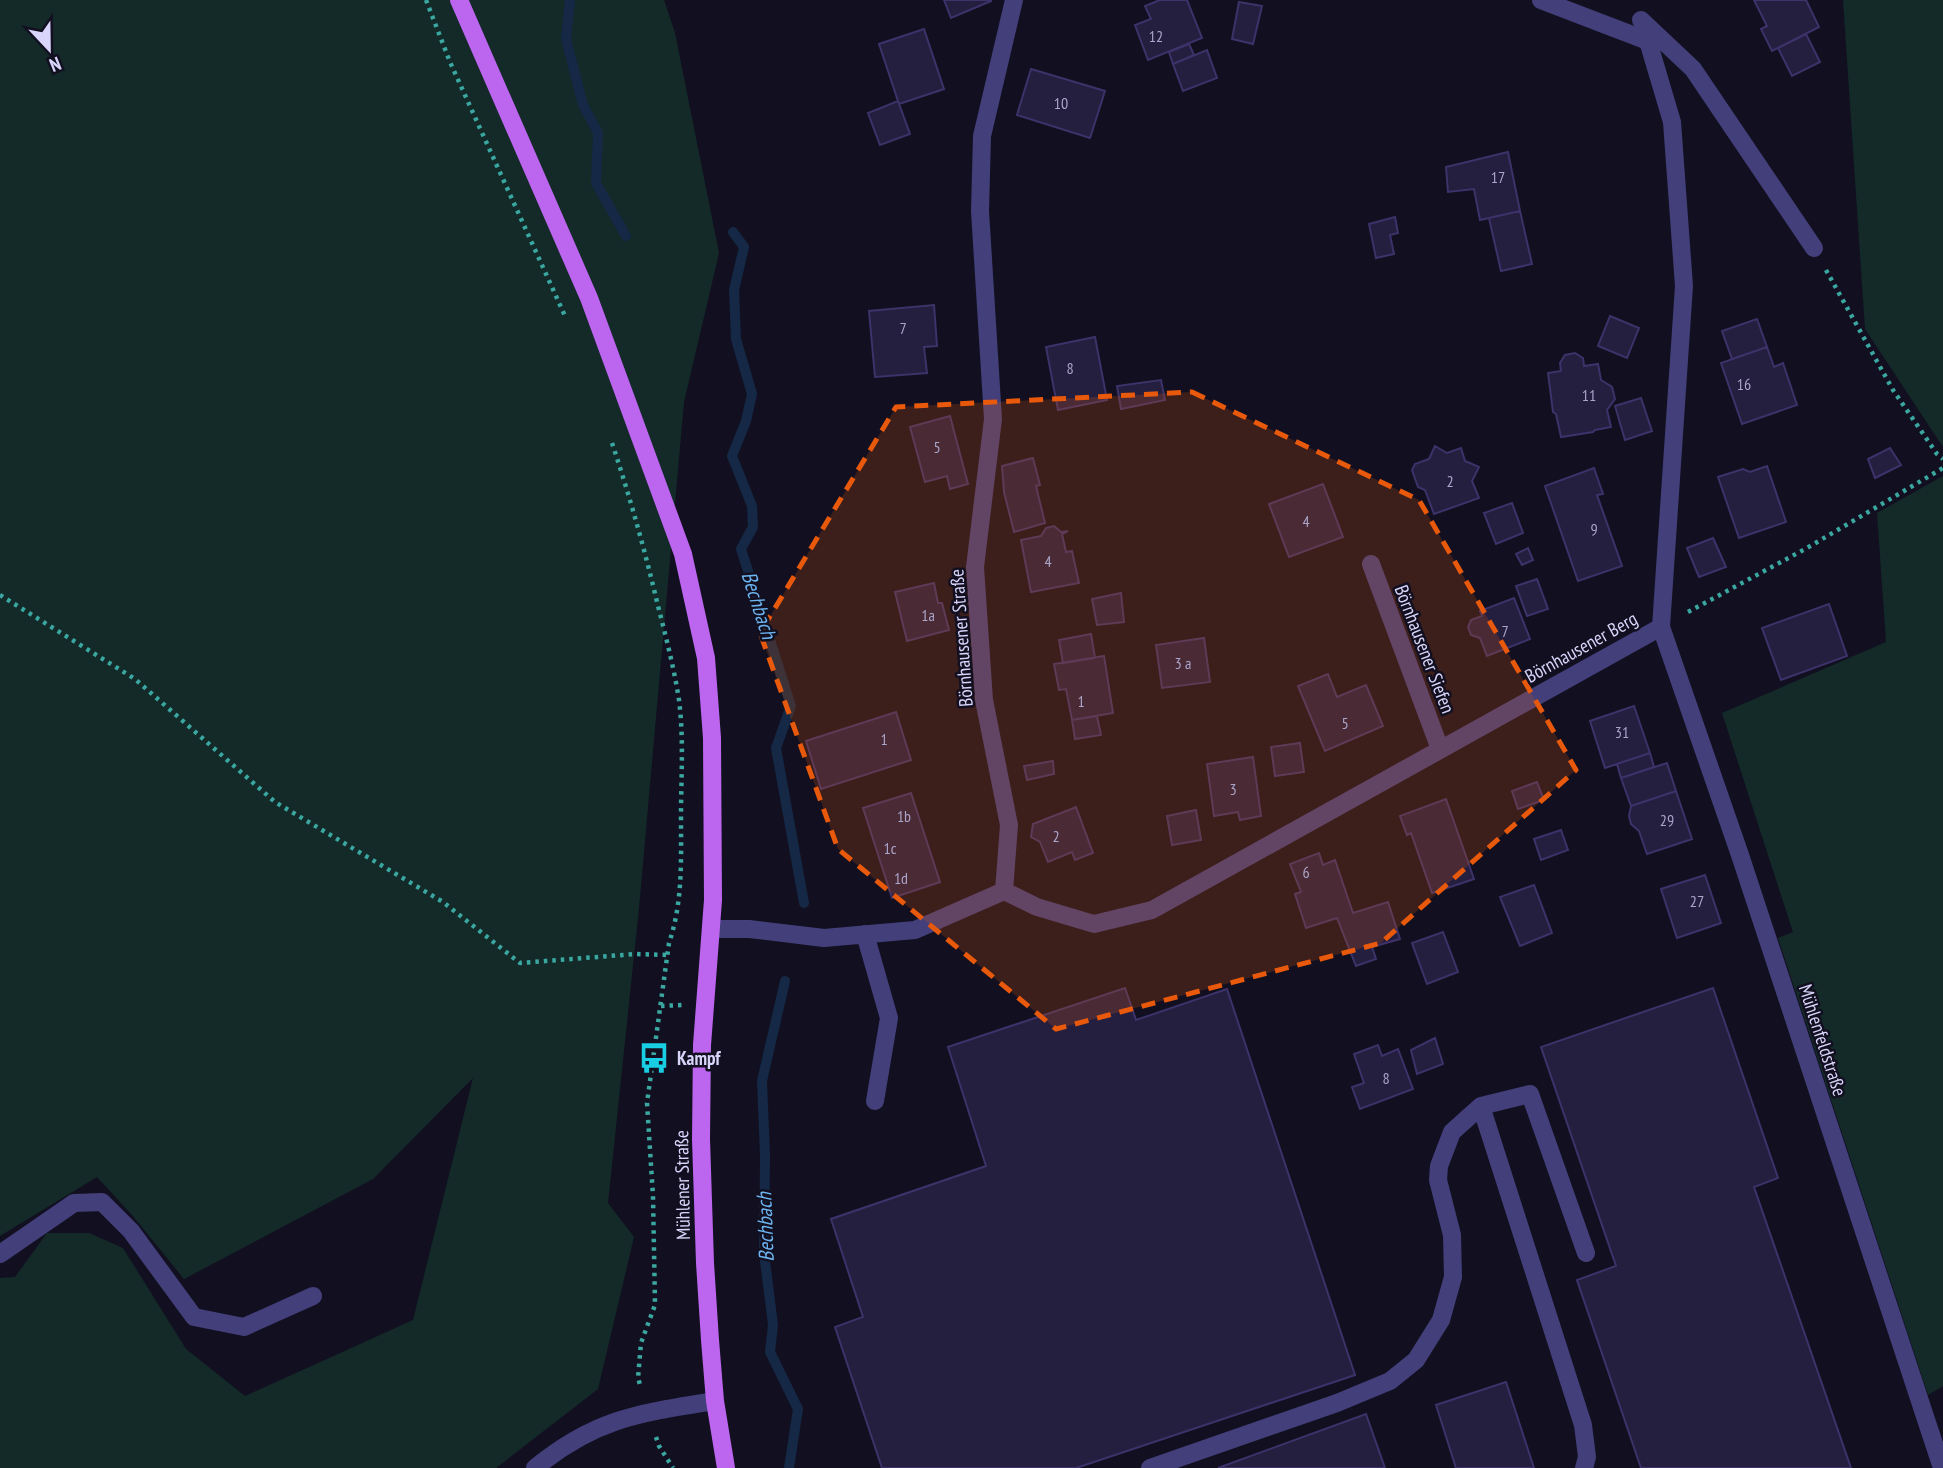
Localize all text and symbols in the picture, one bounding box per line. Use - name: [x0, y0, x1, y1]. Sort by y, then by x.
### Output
- north arrow: [14, 14, 84, 84]
- house number: 12: [1149, 26, 1163, 46]
- text: N: [46, 52, 65, 78]
- house number: 10: [1054, 93, 1068, 113]
- house number: 17: [1491, 167, 1505, 187]
- house number: 7: [899, 318, 907, 338]
- house number: 8: [1066, 358, 1074, 378]
- house number: 16: [1737, 374, 1751, 394]
- house number: 11: [1582, 385, 1596, 405]
- house number: 5: [933, 437, 941, 457]
- house number: 2: [1446, 471, 1454, 491]
- house number: 4: [1302, 511, 1310, 531]
- house number: 9: [1590, 519, 1598, 539]
- house number: 4: [1044, 551, 1052, 571]
- water label: Bechbach: [735, 568, 783, 644]
- street label: Börnhausener Straße: [944, 568, 978, 708]
- street label: Börnhausener Siefen: [1389, 581, 1461, 717]
- house number: 1a: [921, 605, 935, 625]
- street label: Börnhausener Berg: [1521, 606, 1641, 688]
- house number: 7: [1501, 621, 1509, 641]
- house number: 3 a: [1175, 653, 1192, 673]
- house number: 1: [1077, 691, 1085, 711]
- house number: 5: [1341, 713, 1349, 733]
- house number: 31: [1615, 722, 1629, 742]
- house number: 1: [880, 729, 888, 749]
- house number: 3: [1229, 779, 1237, 799]
- house number: 1b: [897, 806, 911, 826]
- house number: 29: [1660, 810, 1674, 830]
- house number: 2: [1052, 826, 1060, 846]
- house number: 1c: [884, 838, 897, 858]
- house number: 6: [1302, 862, 1310, 882]
- house number: 1d: [894, 868, 908, 888]
- house number: 27: [1690, 891, 1704, 911]
- street label: Mühlenfeldstraße: [1794, 981, 1852, 1099]
- bus stop icon: Kampf: [637, 1041, 671, 1075]
- place label: Kampf: [677, 1046, 721, 1070]
- house number: 8: [1382, 1068, 1390, 1088]
- street label: Mühlener Straße: [669, 1130, 695, 1240]
- water label: Bechbach: [750, 1190, 780, 1262]

